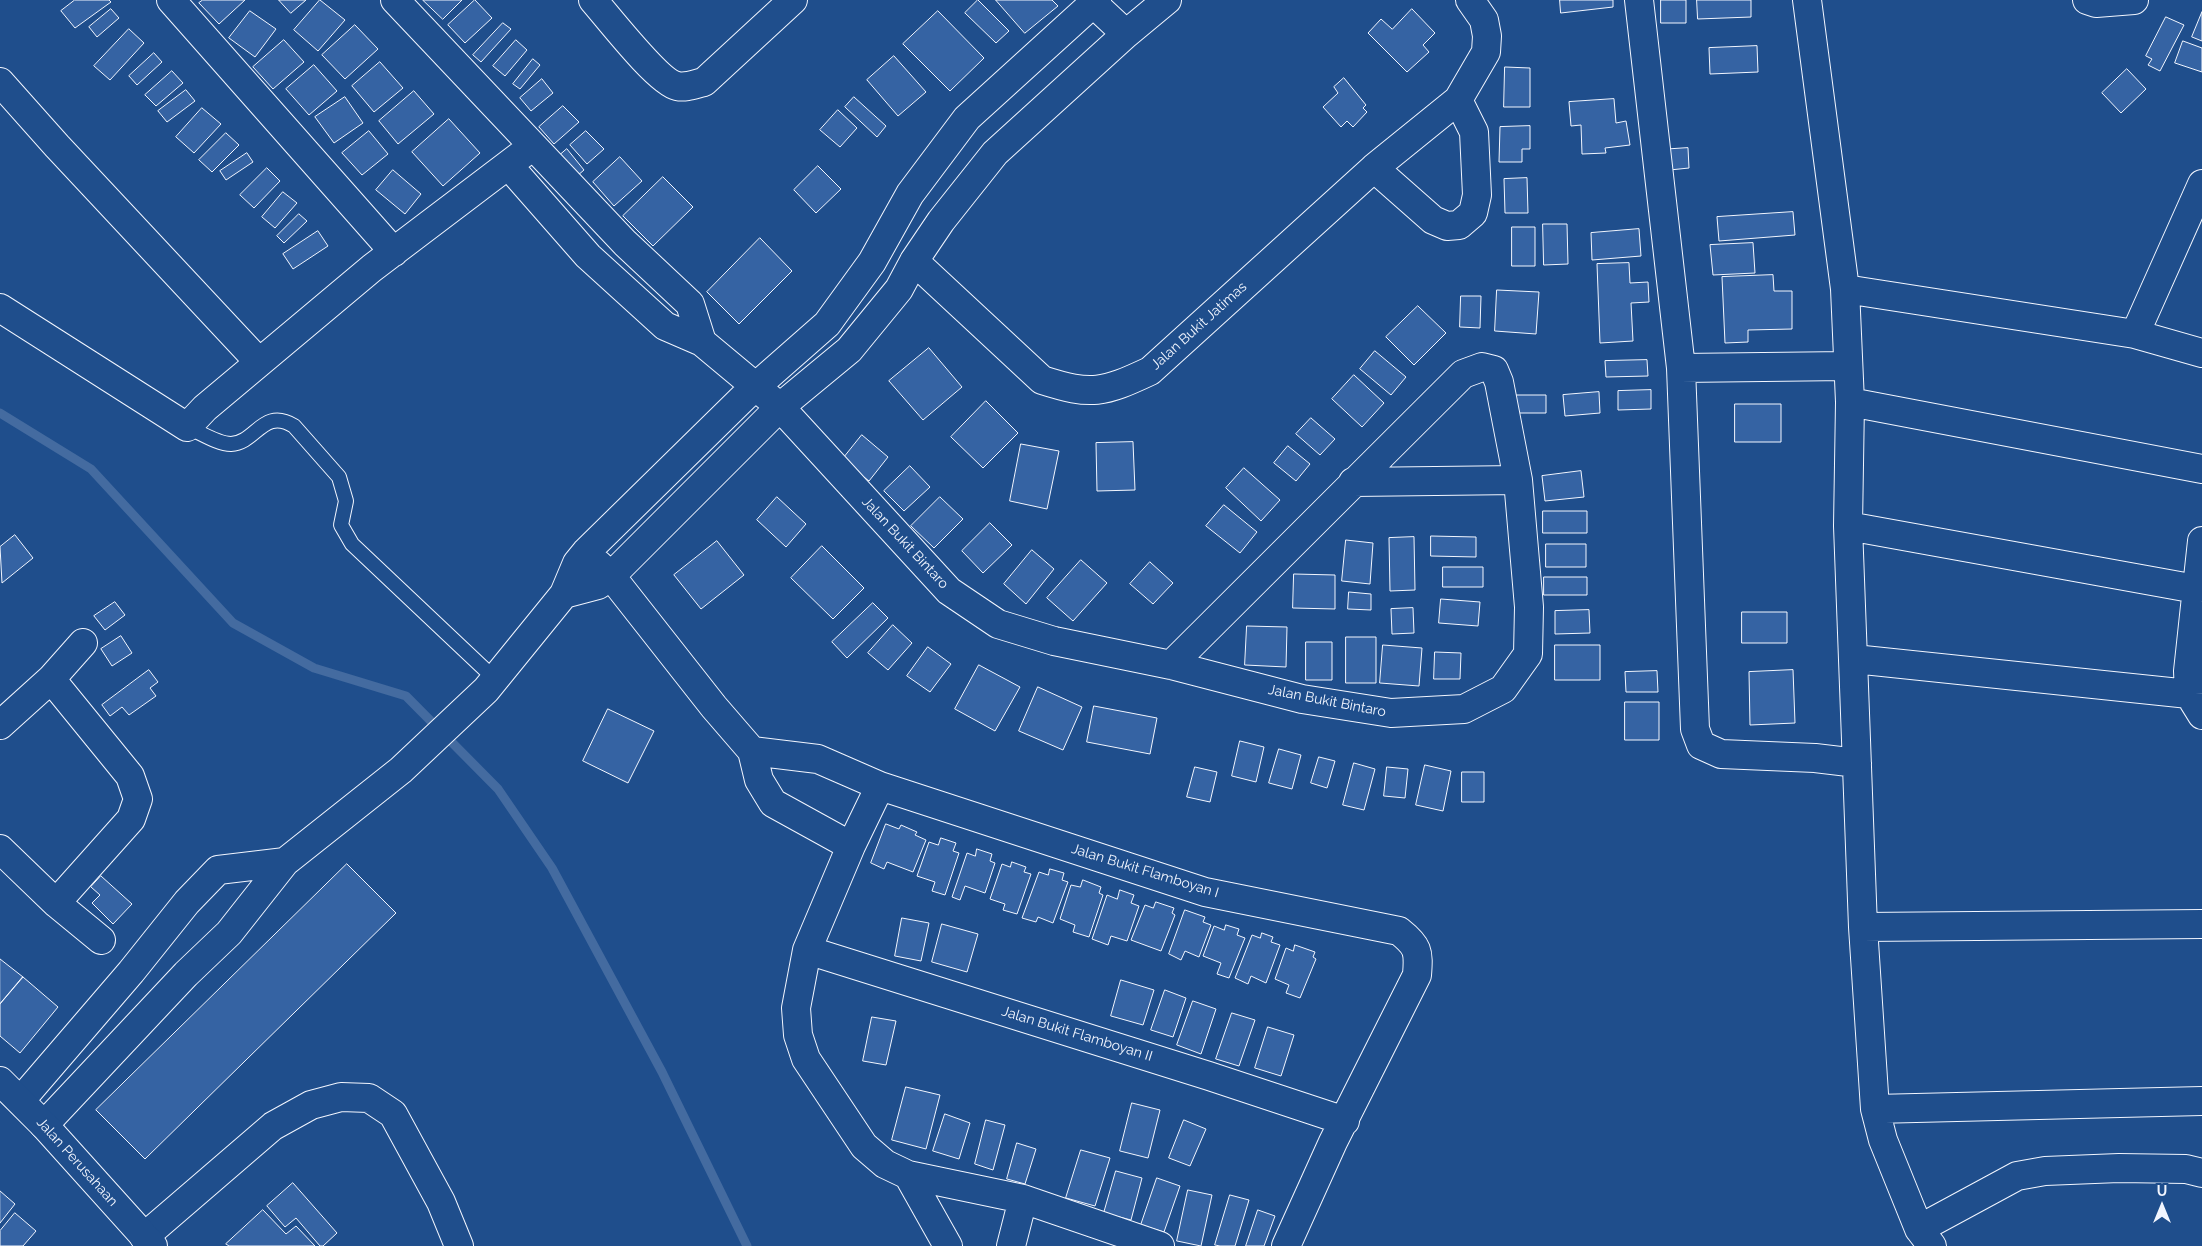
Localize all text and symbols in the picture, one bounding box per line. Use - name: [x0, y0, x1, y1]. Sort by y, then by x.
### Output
- street label: Jalan Bukit Jatimas: [1148, 279, 1250, 373]
- street label: Jalan Bukit Bintaro: [858, 494, 952, 592]
- street label: Jalan Bukit Bintaro: [1267, 681, 1387, 721]
- street label: Jalan Bukit Flamboyan I: [1069, 841, 1221, 901]
- street label: Jalan Bukit Flamboyan II: [1000, 1003, 1154, 1065]
- street label: Jalan Perusahaan: [33, 1114, 121, 1210]
- north arrow: [2137, 1181, 2187, 1231]
- text: U: [2157, 1183, 2167, 1199]

